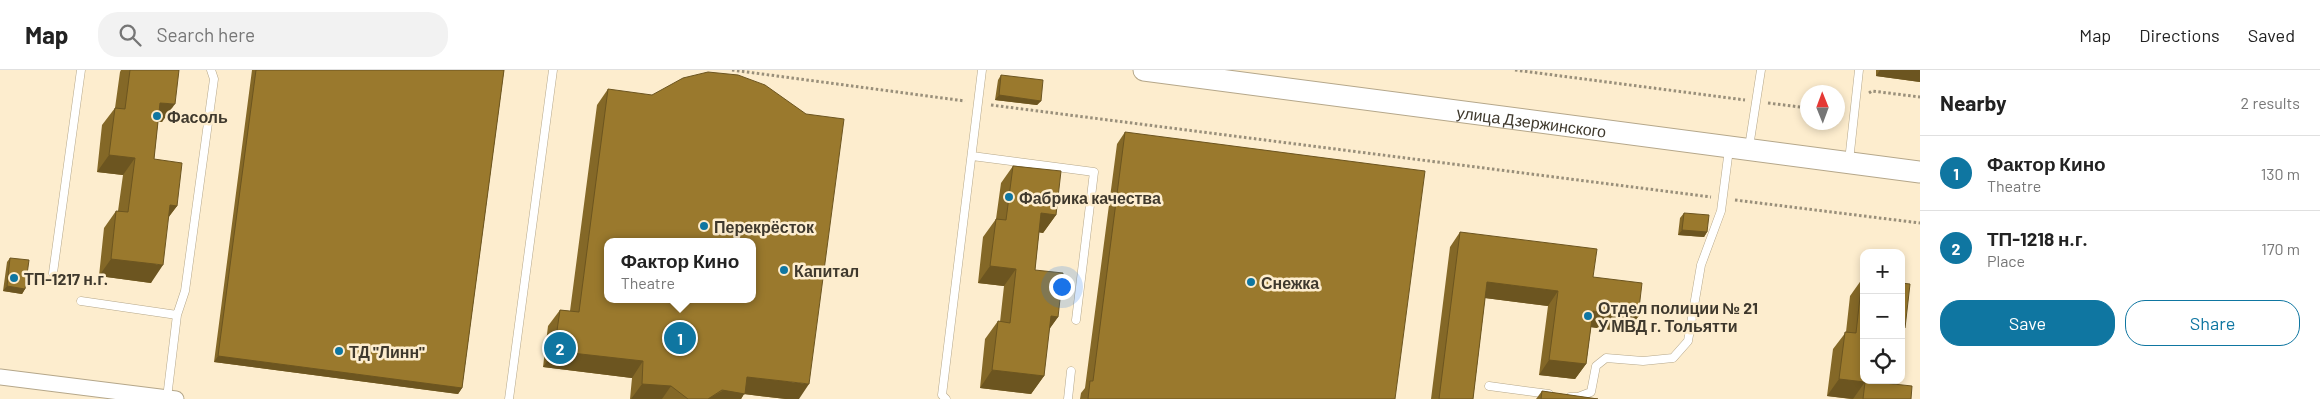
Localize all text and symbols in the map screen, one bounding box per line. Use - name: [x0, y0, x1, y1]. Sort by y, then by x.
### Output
- search box: [98, 12, 448, 57]
- text: Map: [25, 20, 68, 49]
- icon: search: [116, 21, 144, 49]
- text: Search here: [156, 23, 255, 46]
- text: Map: [2079, 24, 2111, 46]
- text: Directions: [2139, 24, 2220, 46]
- text: Saved: [2248, 24, 2295, 46]
- north arrow: [1800, 85, 1845, 130]
- text: Nearby: [1940, 90, 2006, 115]
- text: 2 results: [2241, 93, 2300, 112]
- street label: улица Дзержинского: [1456, 102, 1608, 140]
- place label: Фасоль: [167, 107, 228, 126]
- marker: Фасоль: [151, 110, 163, 122]
- text: Фактор Кино: [1987, 152, 2106, 175]
- text: 1: [1953, 164, 1959, 183]
- text: 130 m: [2261, 164, 2300, 183]
- text: Theatre: [1987, 176, 2041, 195]
- place label: Фабрика качества: [1019, 188, 1161, 207]
- marker: Фабрика качества: [1003, 191, 1015, 203]
- place label: Перекрёсток: [714, 217, 815, 236]
- marker: Перекрёсток: [698, 220, 710, 232]
- text: ТП-1218 н.г.: [1987, 227, 2088, 250]
- popup: [604, 238, 756, 303]
- text: 2: [1952, 239, 1960, 258]
- text: 170 m: [2261, 239, 2300, 258]
- text: Фактор Кино: [621, 249, 739, 272]
- map controls: [1860, 249, 1905, 384]
- button: +: [1860, 249, 1905, 294]
- text: Place: [1987, 251, 2025, 270]
- place label: Капитал: [794, 261, 859, 280]
- marker: Капитал: [778, 264, 790, 276]
- place label: ТП-1217 н.г.: [24, 269, 108, 288]
- marker: ТП-1217 н.г.: [8, 272, 20, 284]
- text: Theatre: [621, 273, 675, 292]
- place label: Снежка: [1261, 273, 1319, 292]
- your location: [1049, 274, 1075, 300]
- marker: Снежка: [1245, 276, 1257, 288]
- button: −: [1860, 294, 1905, 339]
- place label: Отдел полиции № 21 У МВД г. Тольятти: [1598, 298, 1758, 335]
- button: Save: [1940, 300, 2115, 346]
- button: Share: [2125, 300, 2300, 346]
- marker: Отдел полиции № 21 У МВД г. Тольятти: [1582, 310, 1594, 322]
- pin: 1: [664, 319, 696, 357]
- pin: 2: [544, 329, 576, 367]
- button: locate: [1860, 339, 1905, 384]
- place label: ТД "Линн": [349, 342, 425, 361]
- marker: ТД "Линн": [333, 345, 345, 357]

